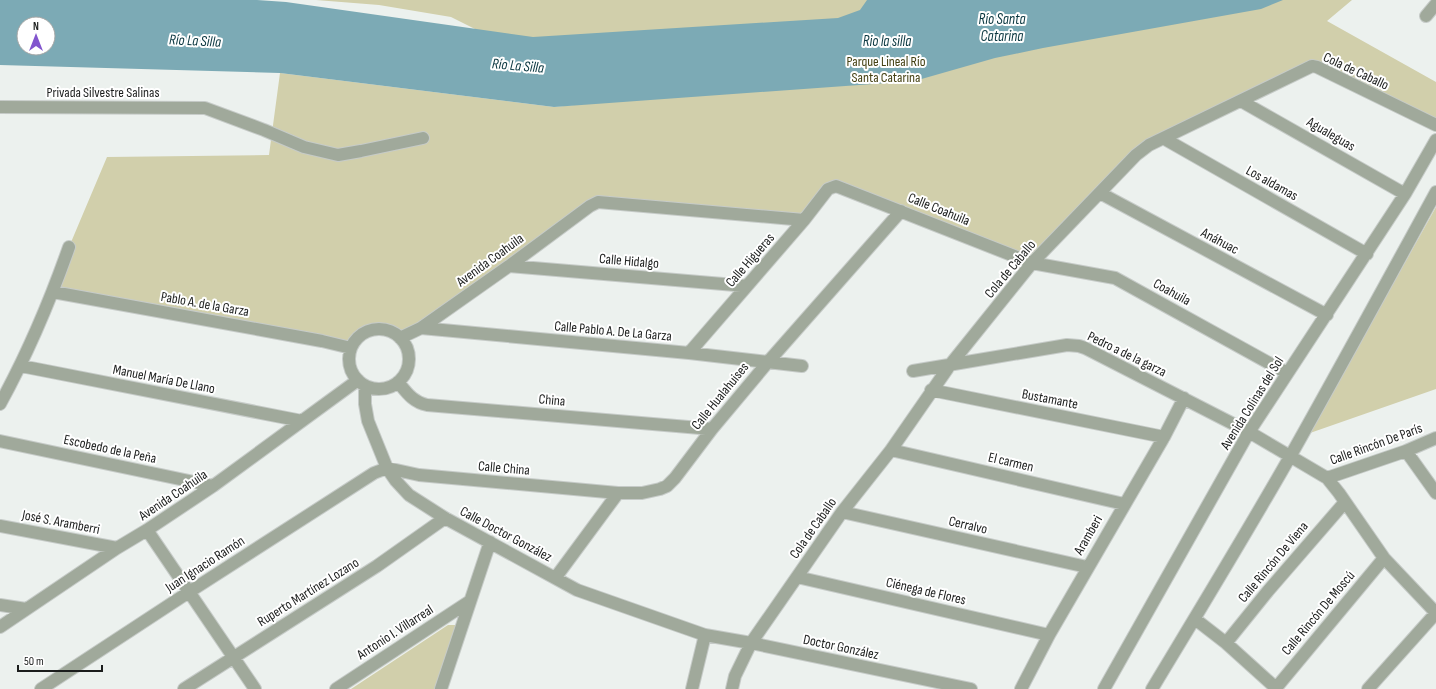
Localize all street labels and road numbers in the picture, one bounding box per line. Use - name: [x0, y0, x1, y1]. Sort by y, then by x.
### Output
- street label: Cola de Caballo: [1320, 48, 1392, 94]
- street label: Privada Silvestre Salinas: [47, 84, 159, 101]
- street label: Agualeguas: [1303, 113, 1358, 155]
- street label: Los aldamas: [1243, 162, 1301, 204]
- street label: Calle Coahuila: [906, 189, 972, 229]
- street label: Anáhuac: [1197, 224, 1242, 258]
- street label: Avenida Coahuila: [452, 230, 527, 291]
- street label: Calle Higueras: [722, 230, 778, 290]
- street label: Cola de Caballo: [981, 236, 1039, 301]
- street label: Calle Hidalgo: [598, 250, 660, 272]
- street label: Coahuila: [1150, 275, 1194, 309]
- street label: Pablo A. de la Garza: [160, 288, 250, 320]
- street label: Calle Pablo A. De La Garza: [554, 317, 672, 345]
- street label: Pedro a de la garza: [1085, 328, 1169, 380]
- street label: Avenida Colinas del Sol: [1216, 353, 1287, 453]
- street label: Calle Hualahuises: [688, 359, 752, 433]
- street label: Manuel María De Llano: [111, 361, 217, 397]
- street label: Bustamante: [1020, 385, 1080, 413]
- street label: China: [538, 390, 566, 410]
- street label: Calle Rincón De París: [1327, 419, 1425, 469]
- street label: Escobedo de la Peña: [62, 431, 158, 467]
- street label: El carmen: [987, 449, 1035, 475]
- street label: Calle China: [477, 457, 531, 479]
- street label: Avenida Coahuila: [135, 466, 211, 525]
- street label: Cola de Caballo: [786, 494, 840, 562]
- street label: Calle Doctor González: [457, 503, 555, 565]
- street label: José S. Aramberri: [20, 506, 101, 538]
- street label: Cerralvo: [947, 512, 989, 538]
- street label: Aramberi: [1070, 512, 1106, 559]
- street label: Calle Rincón De Viena: [1234, 518, 1312, 606]
- street label: Juan Ignacio Ramón: [161, 532, 248, 596]
- street label: Ruperto Martínez Lozano: [254, 554, 362, 630]
- street label: Calle Rincón De Moscú: [1278, 567, 1358, 659]
- street label: Ciénega de Flores: [884, 574, 968, 608]
- street label: Antonio I. Villarreal: [353, 601, 436, 664]
- street label: Doctor González: [802, 631, 880, 663]

